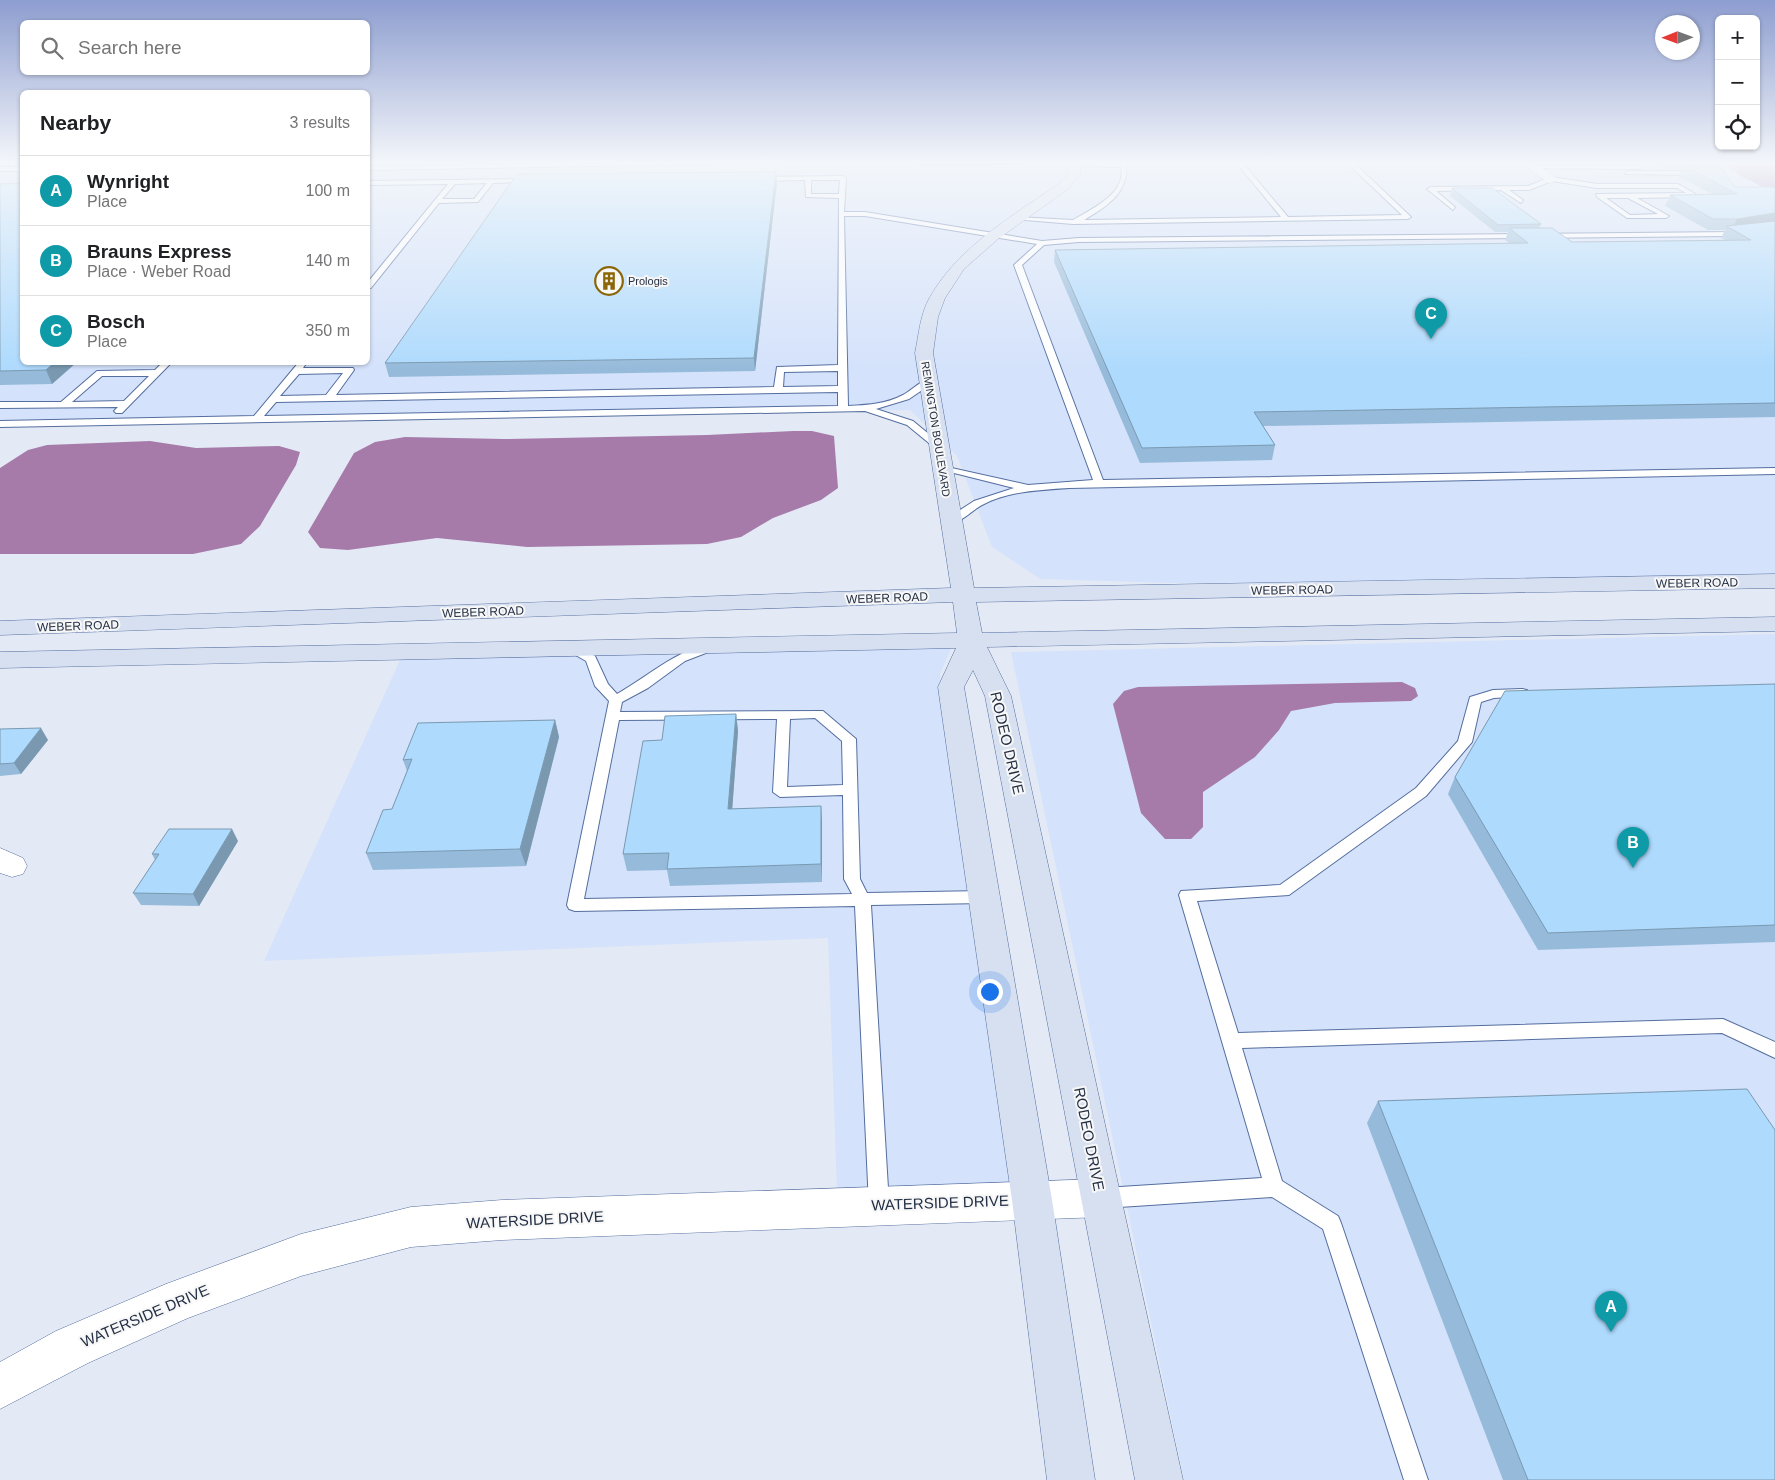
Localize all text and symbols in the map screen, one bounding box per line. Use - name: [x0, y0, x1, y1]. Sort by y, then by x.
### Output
- north arrow: [1655, 15, 1700, 60]
- map controls: [1715, 15, 1760, 150]
- button: +: [1715, 15, 1760, 60]
- search box: [20, 20, 370, 75]
- icon: search: [38, 34, 66, 62]
- text: Search here: [78, 37, 182, 58]
- button: −: [1715, 60, 1760, 105]
- button: locate: [1715, 105, 1760, 150]
- text: Nearby: [40, 111, 111, 134]
- text: 3 results: [290, 114, 350, 131]
- text: Wynright: [87, 171, 169, 192]
- text: A: [50, 182, 62, 199]
- text: 100 m: [306, 182, 350, 199]
- text: Place: [87, 193, 127, 210]
- text: Brauns Express: [87, 241, 232, 262]
- text: B: [50, 252, 62, 269]
- text: 140 m: [306, 252, 350, 269]
- text: Place · Weber Road: [87, 263, 231, 280]
- building icon: Prologis: [594, 266, 624, 296]
- place label: Prologis: [628, 275, 668, 287]
- pin: C: [1415, 298, 1447, 339]
- text: Bosch: [87, 311, 145, 332]
- text: C: [50, 322, 62, 339]
- text: 350 m: [306, 322, 350, 339]
- text: Place: [87, 333, 127, 350]
- street label: REMINGTON BOULEVARD: [919, 360, 953, 498]
- street label: WEBER ROAD: [1656, 575, 1738, 591]
- street label: WEBER ROAD: [1251, 582, 1333, 598]
- street label: WEBER ROAD: [846, 590, 929, 606]
- street label: WEBER ROAD: [442, 604, 525, 620]
- street label: WEBER ROAD: [37, 618, 120, 634]
- street label: RODEO DRIVE: [987, 690, 1028, 796]
- pin: B: [1617, 827, 1649, 868]
- your location: [977, 979, 1003, 1005]
- street label: RODEO DRIVE: [1071, 1086, 1108, 1192]
- street label: WATERSIDE DRIVE: [871, 1192, 1009, 1213]
- street label: WATERSIDE DRIVE: [466, 1207, 604, 1232]
- street label: WATERSIDE DRIVE: [78, 1281, 211, 1350]
- pin: A: [1595, 1291, 1627, 1332]

